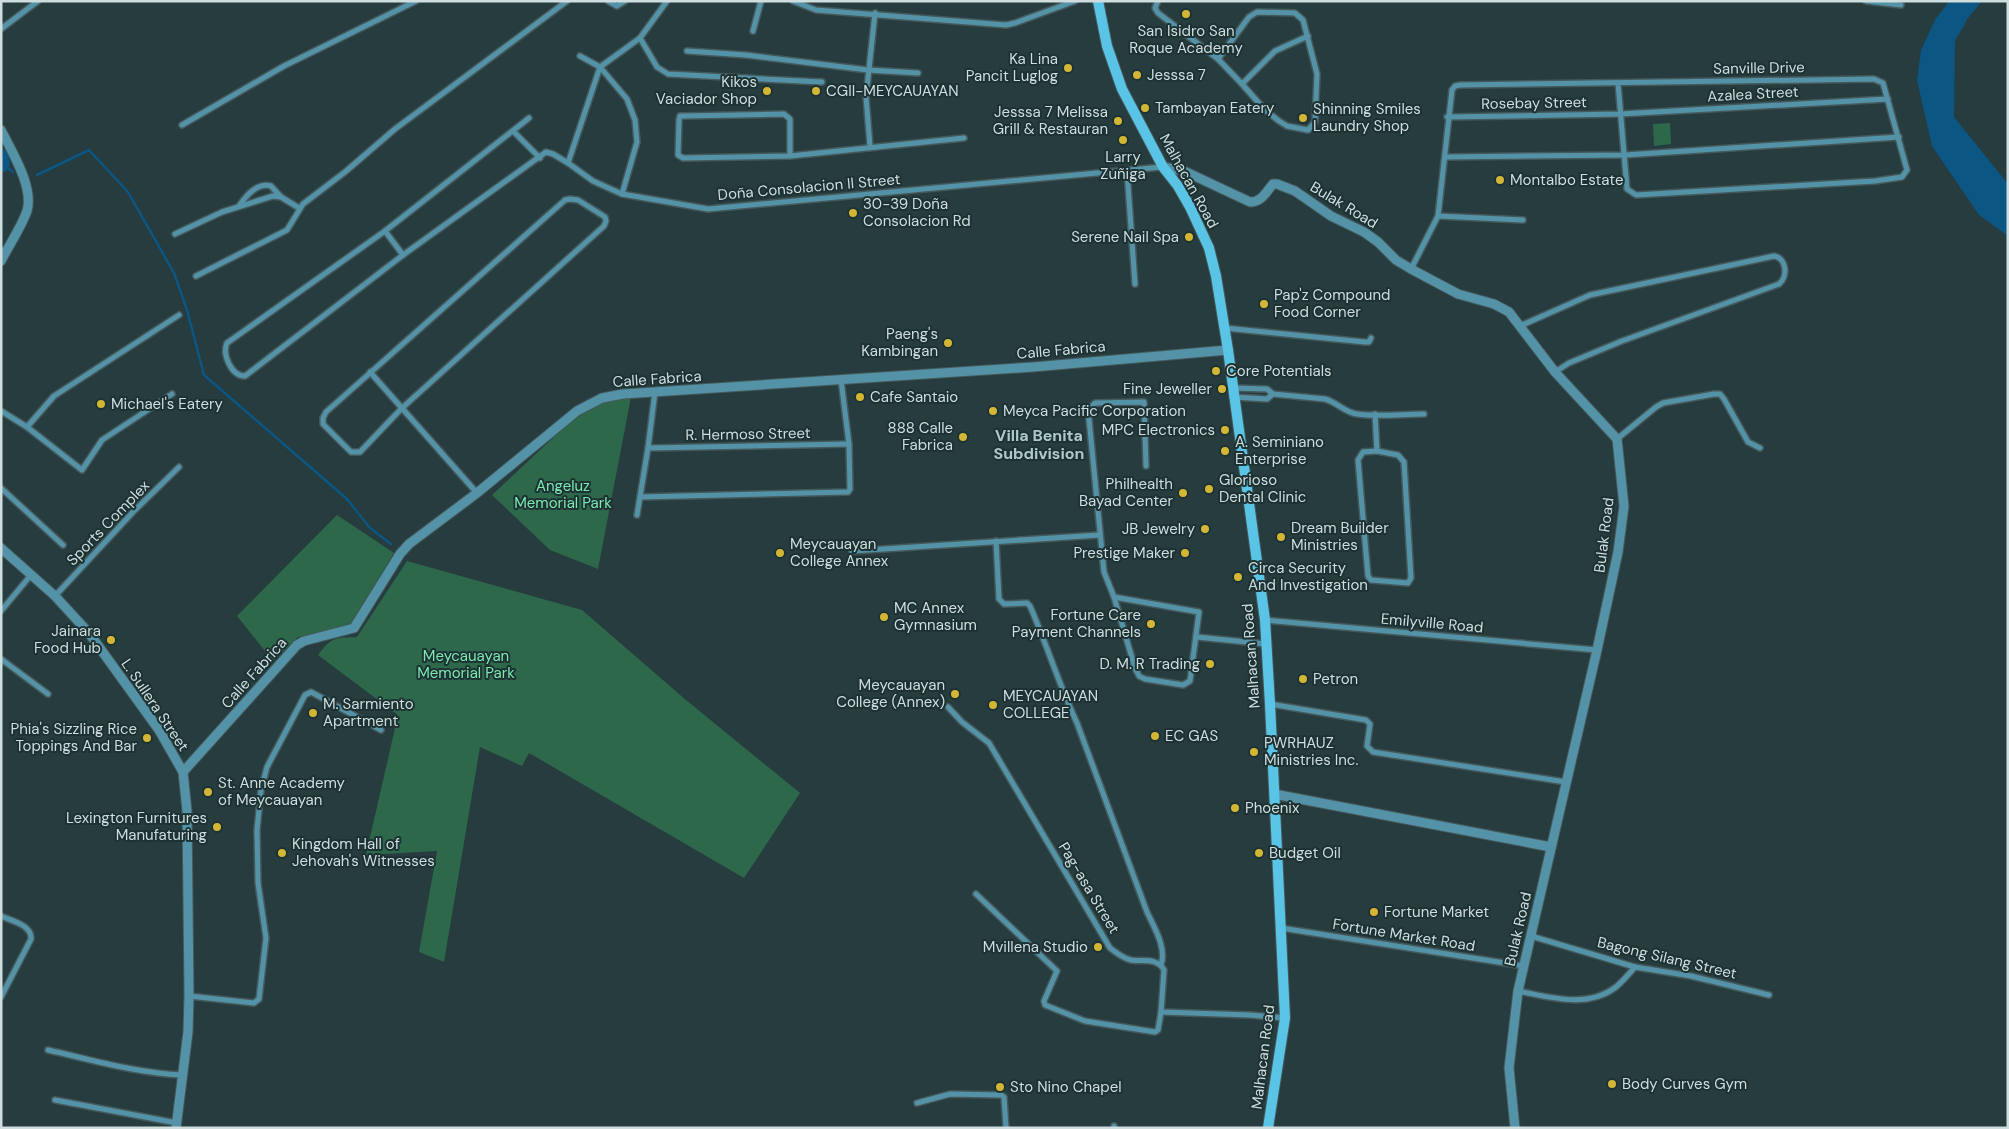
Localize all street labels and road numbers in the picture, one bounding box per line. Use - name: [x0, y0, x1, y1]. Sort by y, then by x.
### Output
- street label: Sanville Drive: [1713, 57, 1805, 79]
- street label: Azalea Street: [1707, 82, 1799, 106]
- street label: Rosebay Street: [1481, 92, 1587, 114]
- street label: Malhacan Road: [1155, 130, 1223, 232]
- street label: Doña Consolacion II Street: [717, 169, 901, 205]
- street label: Bulak Road: [1306, 177, 1382, 233]
- street label: Calle Fabrica: [1016, 336, 1106, 364]
- street label: Calle Fabrica: [612, 366, 702, 392]
- street label: R. Hermoso Street: [685, 423, 811, 445]
- street label: Sports Complex: [62, 476, 154, 570]
- street label: Bulak Road: [1589, 496, 1619, 574]
- street label: Malhacan Road: [1237, 603, 1265, 709]
- street label: Emilyville Road: [1380, 609, 1484, 637]
- street label: Calle Fabrica: [217, 633, 291, 713]
- street label: L. Sullera Street: [117, 655, 193, 755]
- street label: Pag-asa Street: [1054, 839, 1124, 938]
- street label: Bulak Road: [1500, 890, 1536, 968]
- street label: Fortune Market Road: [1331, 914, 1477, 956]
- street label: Bagong Silang Street: [1595, 932, 1739, 984]
- street label: Malhacan Road: [1247, 1004, 1279, 1110]

